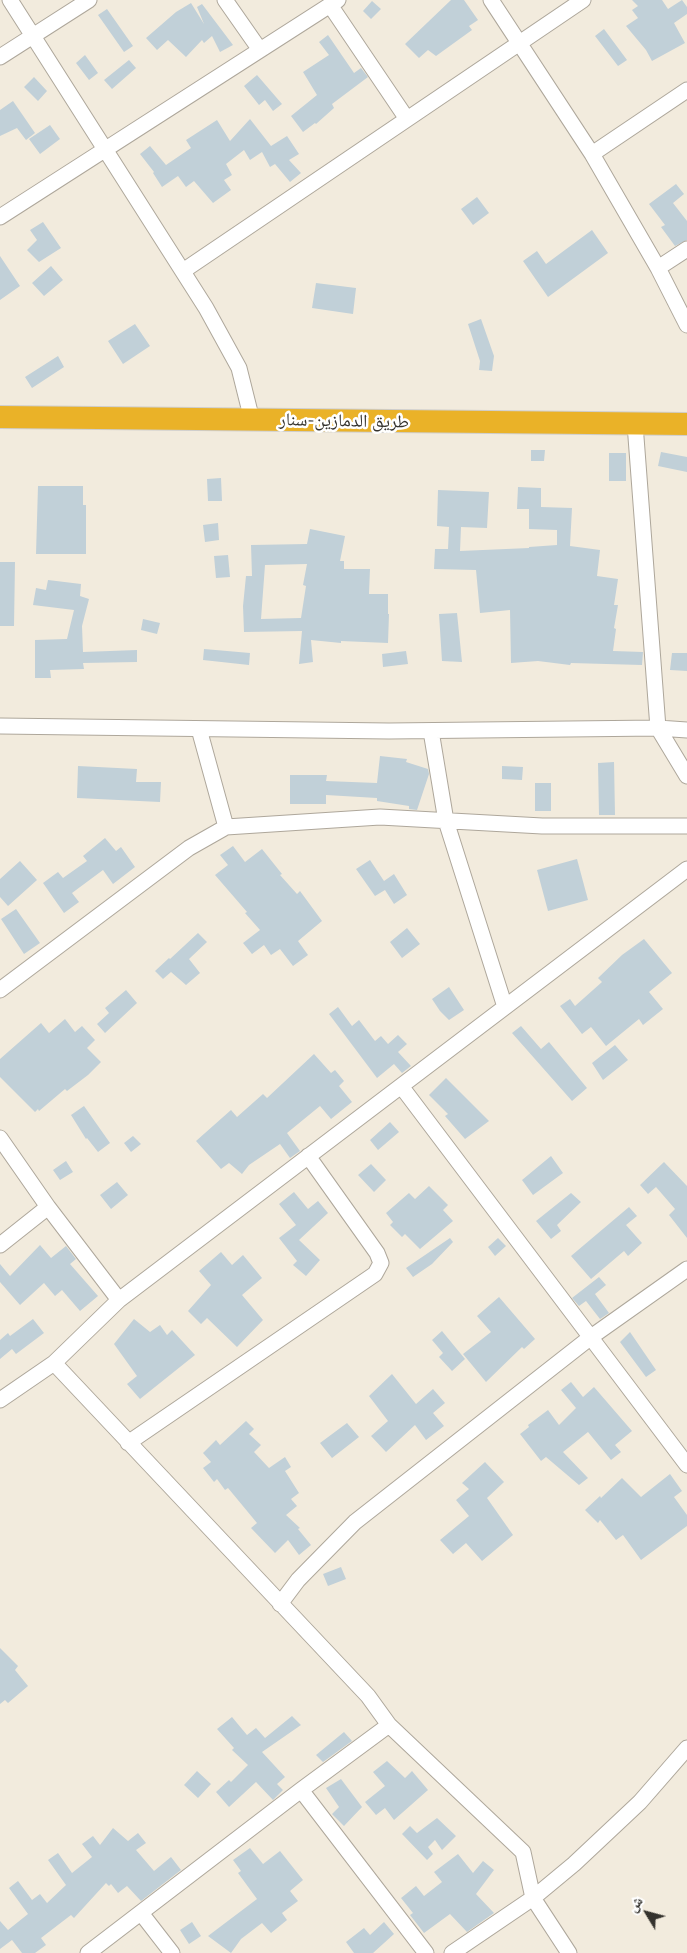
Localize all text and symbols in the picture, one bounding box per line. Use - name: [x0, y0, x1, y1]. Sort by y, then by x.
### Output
- street label: طريق الدمازين-سنار: [279, 409, 409, 433]
- north arrow: [622, 1888, 672, 1938]
- text: ش: [623, 1893, 647, 1915]

